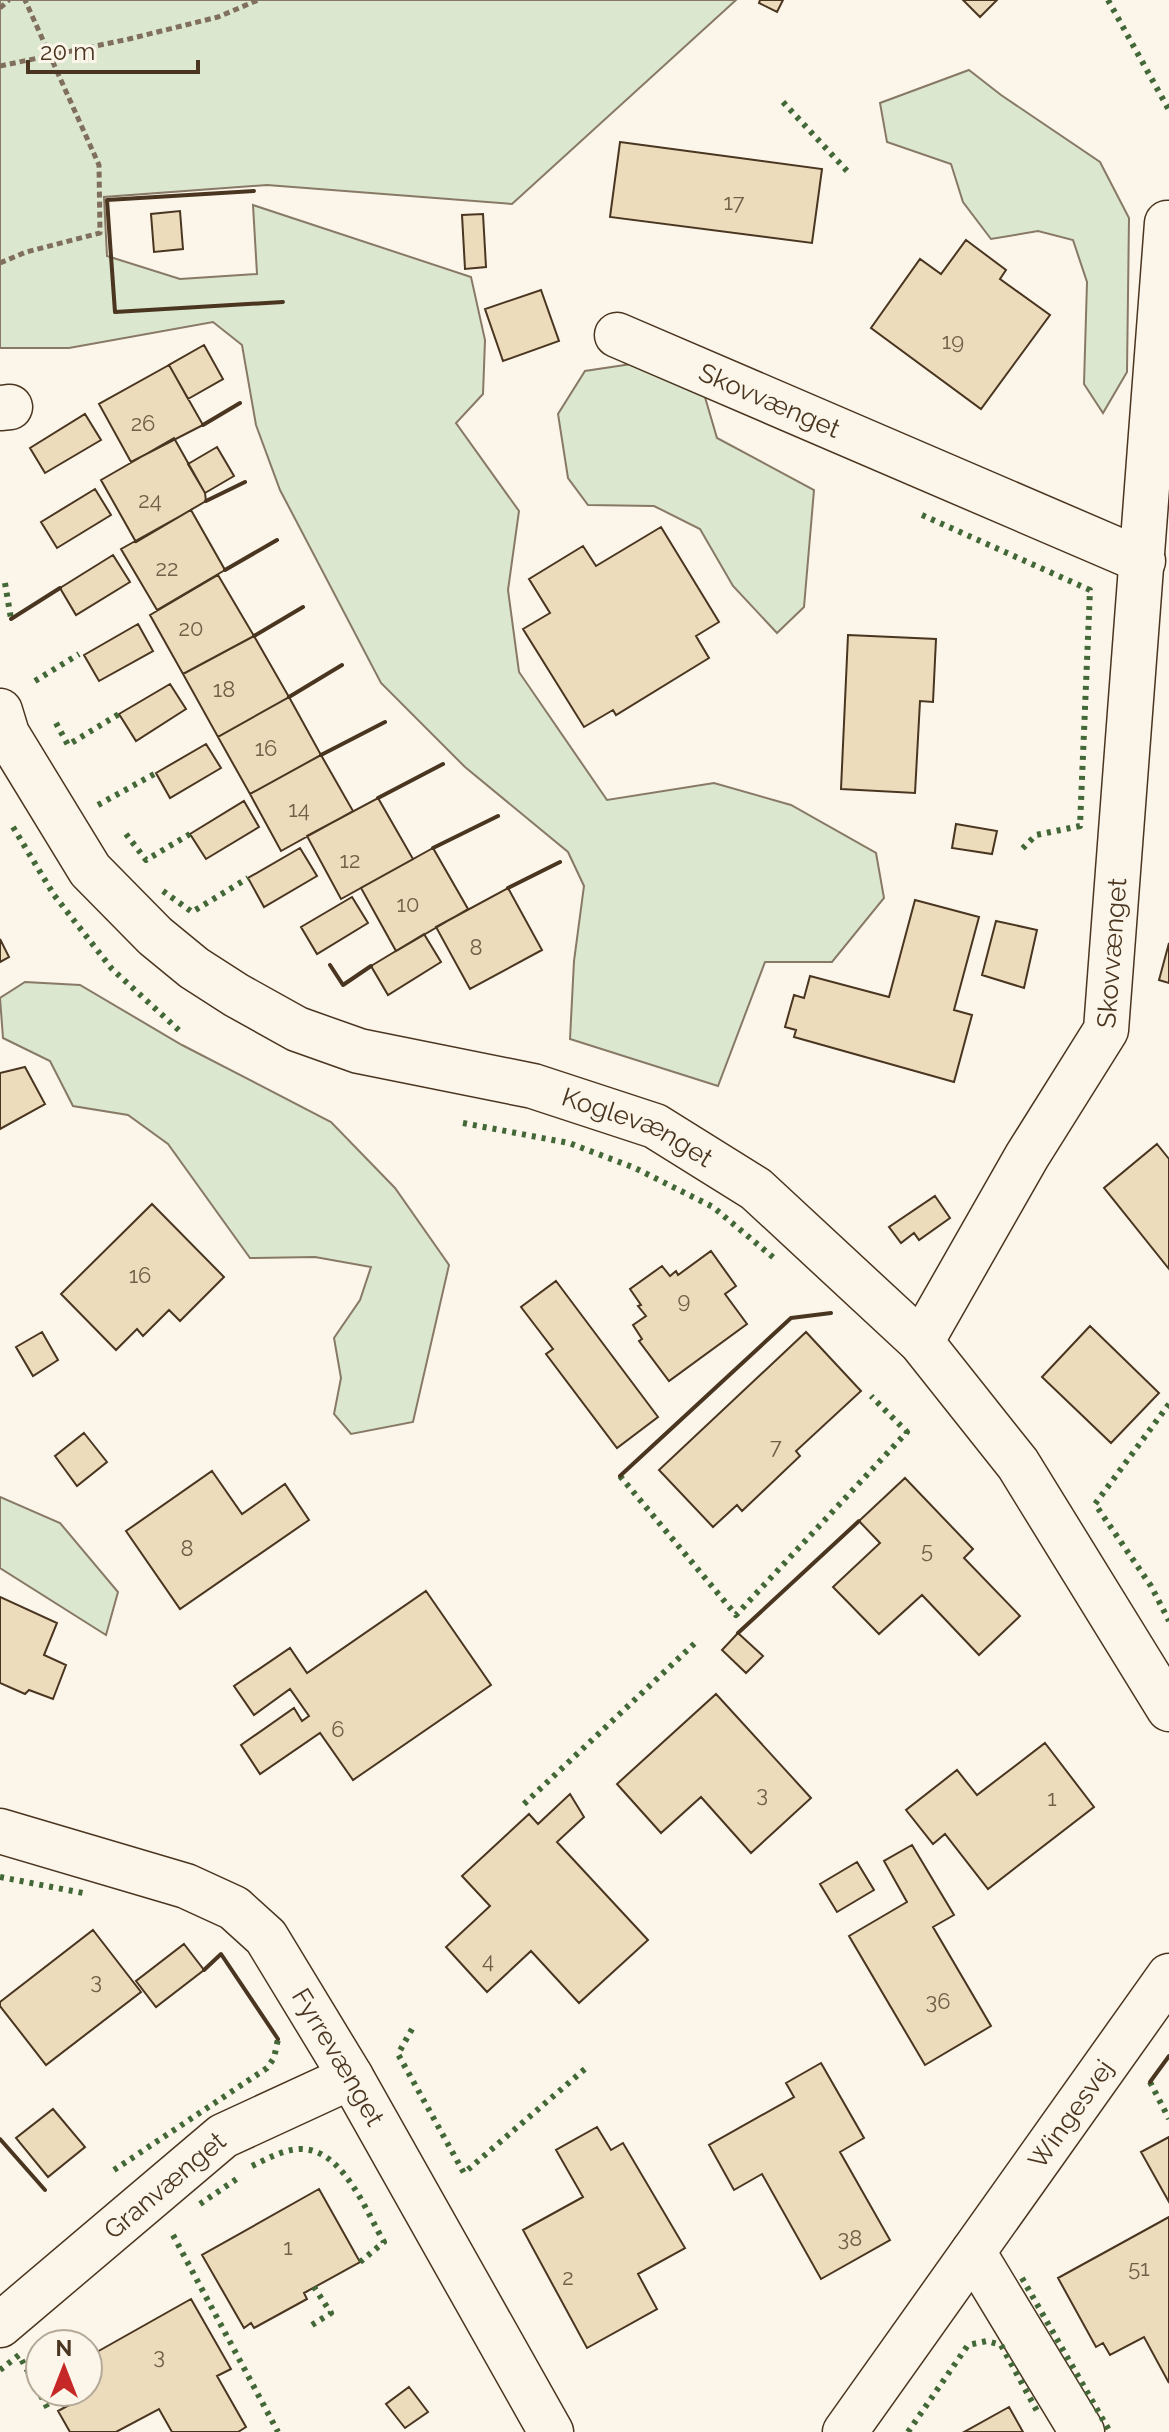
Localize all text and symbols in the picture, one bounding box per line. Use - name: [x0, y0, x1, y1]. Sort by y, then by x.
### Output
- scale bar: [28, 24, 198, 74]
- text: 20 m: [40, 37, 95, 66]
- house number: 17: [723, 189, 745, 215]
- house number: 19: [942, 328, 964, 354]
- street label: Skovvænget: [694, 357, 845, 444]
- house number: 26: [131, 410, 155, 436]
- house number: 24: [138, 487, 162, 513]
- house number: 22: [156, 555, 178, 581]
- house number: 20: [179, 615, 203, 641]
- house number: 18: [213, 676, 235, 702]
- house number: 16: [255, 735, 277, 761]
- house number: 14: [288, 796, 310, 822]
- house number: 12: [340, 847, 360, 873]
- street label: Skovvænget: [1091, 877, 1132, 1029]
- house number: 10: [397, 891, 419, 917]
- house number: 8: [469, 934, 483, 960]
- street label: Koglevænget: [558, 1082, 719, 1173]
- house number: 16: [129, 1262, 151, 1288]
- house number: 9: [678, 1287, 690, 1313]
- house number: 7: [770, 1433, 782, 1459]
- house number: 8: [180, 1535, 194, 1561]
- house number: 5: [921, 1537, 933, 1563]
- house number: 6: [331, 1716, 345, 1742]
- house number: 3: [756, 1781, 768, 1807]
- house number: 1: [1047, 1785, 1057, 1811]
- house number: 4: [482, 1947, 494, 1973]
- house number: 3: [90, 1968, 102, 1994]
- street label: Fyrrevænget: [286, 1983, 391, 2131]
- house number: 36: [925, 1988, 951, 2014]
- street label: Wingesvej: [1022, 2054, 1120, 2174]
- street label: Granvænget: [98, 2125, 232, 2245]
- house number: 38: [838, 2225, 862, 2251]
- house number: 1: [283, 2234, 293, 2260]
- house number: 51: [1128, 2255, 1150, 2281]
- house number: 2: [562, 2264, 574, 2290]
- north arrow: [24, 2328, 104, 2408]
- text: N: [56, 2335, 72, 2361]
- house number: 3: [153, 2343, 165, 2369]

